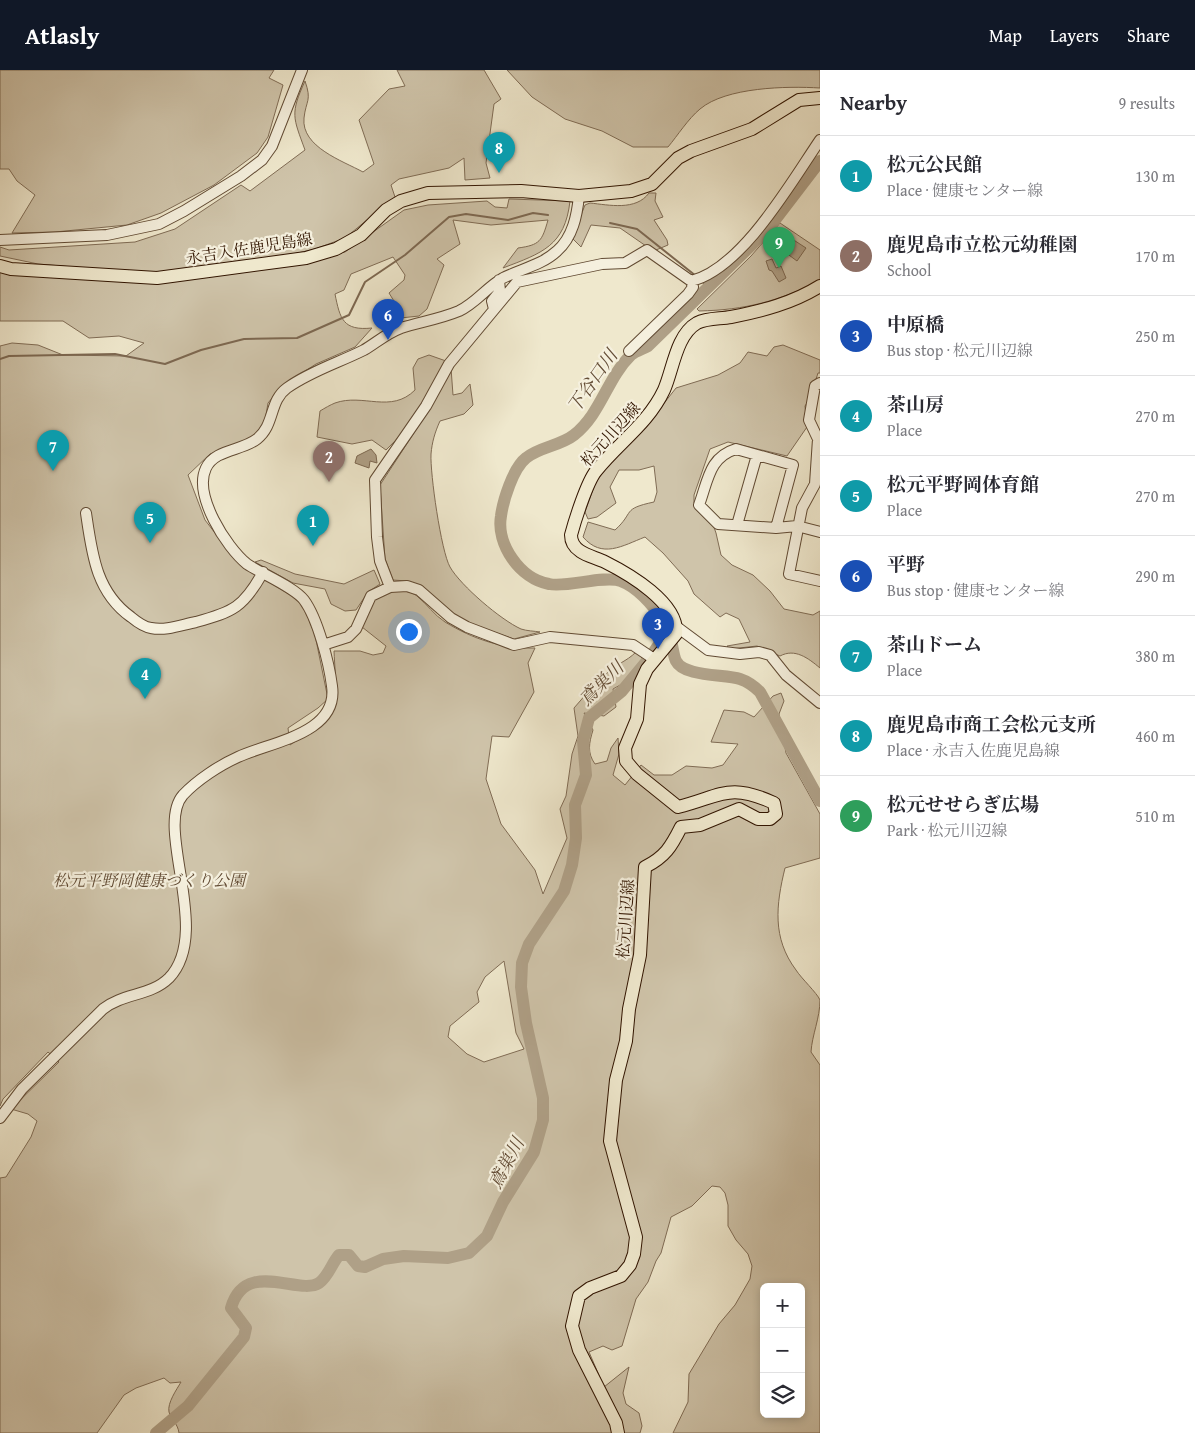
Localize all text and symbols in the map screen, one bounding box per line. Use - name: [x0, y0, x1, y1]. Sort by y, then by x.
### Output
- text: Atlasly: [25, 18, 99, 53]
- text: Map: [989, 22, 1022, 49]
- text: Layers: [1050, 22, 1099, 49]
- text: Share: [1127, 22, 1170, 49]
- text: Nearby: [840, 87, 907, 118]
- text: 9 results: [1118, 91, 1175, 115]
- pin: 8: [483, 132, 515, 173]
- text: 松元公民館: [887, 150, 982, 178]
- text: 1: [852, 164, 860, 188]
- text: 130 m: [1135, 164, 1175, 188]
- text: Place · 健康センター線: [887, 178, 1043, 202]
- street label: 永吉入佐鹿児島線: [184, 226, 314, 270]
- pin: 9: [763, 227, 795, 268]
- text: 鹿児島市立松元幼稚園: [887, 230, 1077, 258]
- text: 2: [852, 244, 860, 268]
- text: 170 m: [1135, 244, 1175, 268]
- text: School: [887, 258, 931, 282]
- pin: 6: [372, 299, 404, 340]
- text: 中原橋: [887, 310, 944, 338]
- text: 3: [852, 324, 860, 348]
- text: 250 m: [1135, 324, 1175, 348]
- text: Bus stop · 松元川辺線: [887, 338, 1033, 362]
- water label: 下谷口川: [560, 342, 625, 418]
- text: 茶山房: [887, 390, 944, 418]
- street label: 松元川辺線: [574, 396, 646, 472]
- text: 4: [852, 404, 860, 428]
- text: 270 m: [1135, 404, 1175, 428]
- text: Place: [887, 418, 922, 442]
- pin: 7: [37, 430, 69, 471]
- pin: 2: [313, 441, 345, 482]
- text: 松元平野岡体育館: [887, 470, 1039, 498]
- text: 5: [852, 484, 860, 508]
- text: 270 m: [1135, 484, 1175, 508]
- text: Place: [887, 498, 922, 522]
- pin: 5: [134, 502, 166, 543]
- pin: 1: [297, 505, 329, 546]
- text: 平野: [887, 550, 925, 578]
- text: 6: [852, 564, 860, 588]
- text: 290 m: [1135, 564, 1175, 588]
- text: Bus stop · 健康センター線: [887, 578, 1064, 602]
- pin: 3: [642, 608, 674, 649]
- your location: [396, 619, 422, 645]
- text: 茶山ドーム: [887, 630, 982, 658]
- text: 7: [852, 644, 860, 668]
- text: 380 m: [1135, 644, 1175, 668]
- water label: 鳶巣川: [572, 653, 631, 712]
- pin: 4: [129, 658, 161, 699]
- text: Place: [887, 658, 922, 682]
- text: 鹿児島市商工会松元支所: [887, 710, 1096, 738]
- text: 8: [852, 724, 860, 748]
- text: 460 m: [1135, 724, 1175, 748]
- text: Place · 永吉入佐鹿児島線: [887, 738, 1060, 762]
- text: 松元せせらぎ広場: [887, 790, 1039, 818]
- text: 9: [852, 804, 860, 828]
- text: 510 m: [1135, 804, 1175, 828]
- text: Park · 松元川辺線: [887, 818, 1008, 842]
- park label: 松元平野岡健康づくり公園: [53, 868, 248, 892]
- street label: 松元川辺線: [610, 878, 640, 960]
- water label: 鳶巣川: [481, 1131, 532, 1193]
- map controls: [760, 1283, 805, 1418]
- button: +: [760, 1283, 805, 1328]
- button: −: [760, 1328, 805, 1373]
- button: layers: [760, 1373, 805, 1418]

